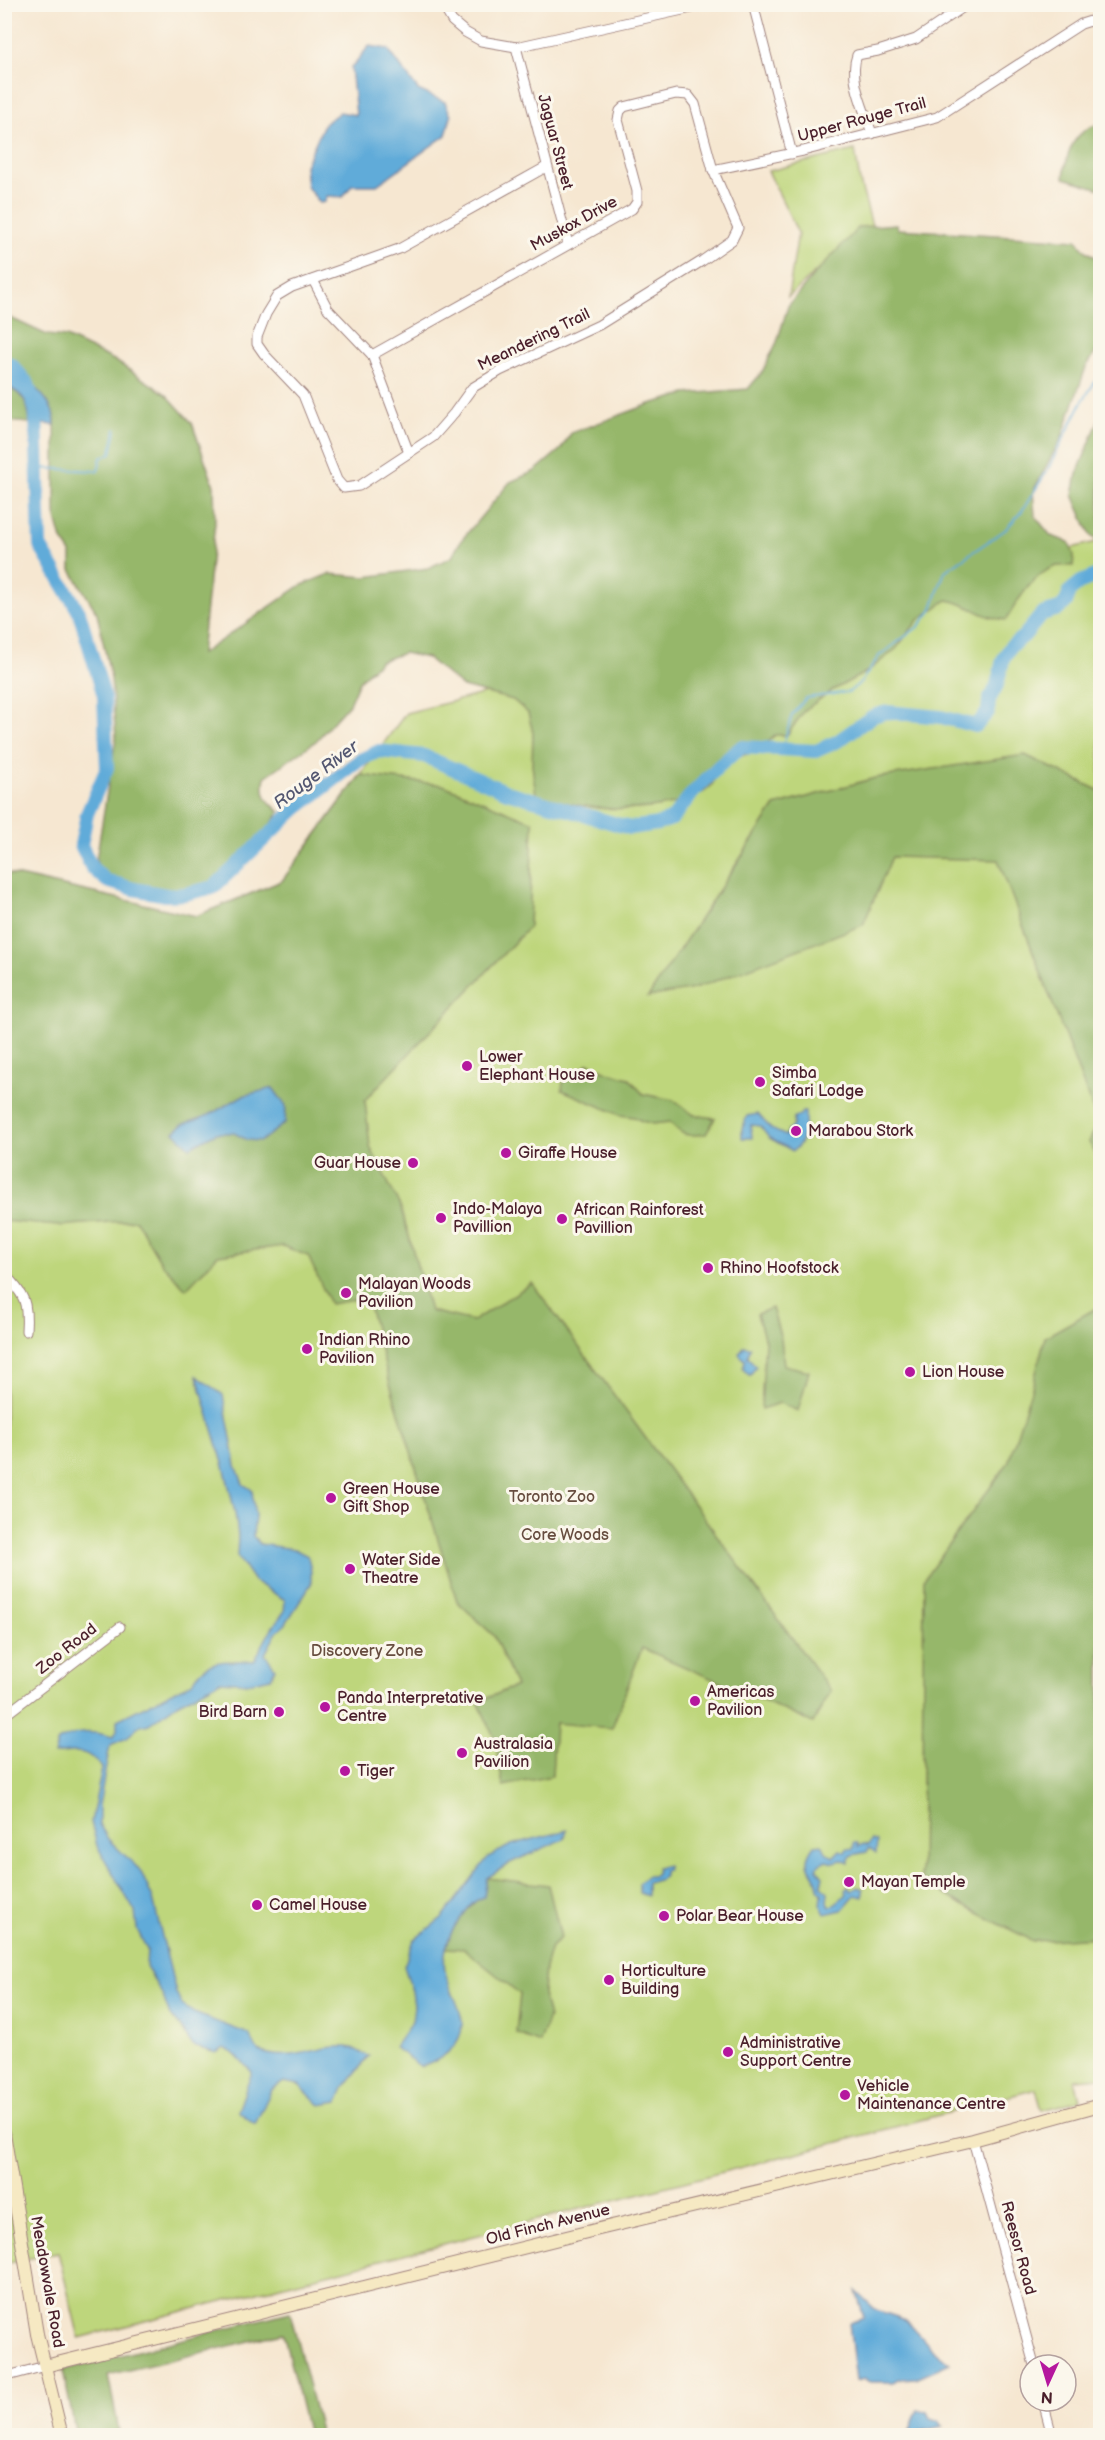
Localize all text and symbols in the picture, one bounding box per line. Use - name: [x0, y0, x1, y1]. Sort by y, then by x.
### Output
- street label: Jaguar Street: [533, 92, 577, 192]
- street label: Upper Rouge Trail: [796, 94, 928, 146]
- street label: Muskox Drive: [527, 192, 621, 256]
- street label: Meandering Trail: [475, 305, 593, 375]
- water label: Rouge River: [270, 735, 364, 814]
- place label: Lower Elephant House: [479, 1048, 595, 1085]
- marker: Lower Elephant House: [460, 1059, 474, 1073]
- place label: Simba Safari Lodge: [772, 1064, 864, 1101]
- marker: Simba Safari Lodge: [753, 1075, 767, 1089]
- place label: Marabou Stork: [808, 1122, 913, 1141]
- marker: Marabou Stork: [789, 1124, 803, 1138]
- place label: Giraffe House: [518, 1144, 618, 1163]
- marker: Giraffe House: [499, 1146, 513, 1160]
- place label: Guar House: [314, 1154, 402, 1173]
- marker: Guar House: [406, 1156, 420, 1170]
- place label: Indo-Malaya Pavillion: [453, 1200, 542, 1237]
- place label: African Rainforest Pavillion: [574, 1201, 704, 1238]
- marker: Indo-Malaya Pavillion: [434, 1211, 448, 1225]
- marker: African Rainforest Pavillion: [555, 1212, 569, 1226]
- place label: Rhino Hoofstock: [720, 1259, 839, 1278]
- marker: Rhino Hoofstock: [701, 1261, 715, 1275]
- place label: Malayan Woods Pavilion: [358, 1275, 471, 1312]
- marker: Malayan Woods Pavilion: [339, 1286, 353, 1300]
- place label: Indian Rhino Pavilion: [319, 1331, 410, 1368]
- marker: Indian Rhino Pavilion: [300, 1342, 314, 1356]
- place label: Lion House: [922, 1363, 1005, 1382]
- marker: Lion House: [903, 1365, 917, 1379]
- place label: Green House Gift Shop: [343, 1480, 440, 1517]
- park label: Toronto Zoo: [509, 1488, 595, 1507]
- marker: Green House Gift Shop: [324, 1491, 338, 1505]
- park label: Core Woods: [521, 1526, 609, 1545]
- place label: Water Side Theatre: [362, 1551, 441, 1588]
- marker: Water Side Theatre: [343, 1562, 357, 1576]
- street label: Zoo Road: [32, 1620, 101, 1679]
- park label: Discovery Zone: [311, 1642, 424, 1661]
- place label: Americas Pavilion: [707, 1683, 775, 1720]
- place label: Panda Interpretative Centre: [337, 1689, 484, 1726]
- marker: Americas Pavilion: [688, 1694, 702, 1708]
- marker: Panda Interpretative Centre: [318, 1700, 332, 1714]
- place label: Bird Barn: [199, 1703, 267, 1722]
- marker: Bird Barn: [272, 1705, 286, 1719]
- place label: Australasia Pavilion: [474, 1735, 553, 1772]
- marker: Australasia Pavilion: [455, 1746, 469, 1760]
- place label: Tiger: [357, 1762, 394, 1781]
- marker: Tiger: [338, 1764, 352, 1778]
- place label: Mayan Temple: [861, 1873, 966, 1892]
- marker: Mayan Temple: [842, 1875, 856, 1889]
- place label: Camel House: [269, 1896, 367, 1915]
- marker: Camel House: [250, 1898, 264, 1912]
- place label: Polar Bear House: [676, 1907, 804, 1926]
- marker: Polar Bear House: [657, 1909, 671, 1923]
- place label: Horticulture Building: [621, 1962, 707, 1999]
- marker: Horticulture Building: [602, 1973, 616, 1987]
- place label: Administrative Support Centre: [740, 2034, 852, 2071]
- marker: Administrative Support Centre: [721, 2045, 735, 2059]
- place label: Vehicle Maintenance Centre: [857, 2077, 1006, 2114]
- marker: Vehicle Maintenance Centre: [838, 2088, 852, 2102]
- street label: Reesor Road: [996, 2199, 1040, 2297]
- street label: Old Finch Avenue: [484, 2200, 612, 2250]
- street label: Meadowvale Road: [26, 2214, 68, 2350]
- north arrow: [1018, 2353, 1078, 2413]
- text: N: [1040, 2387, 1054, 2406]

